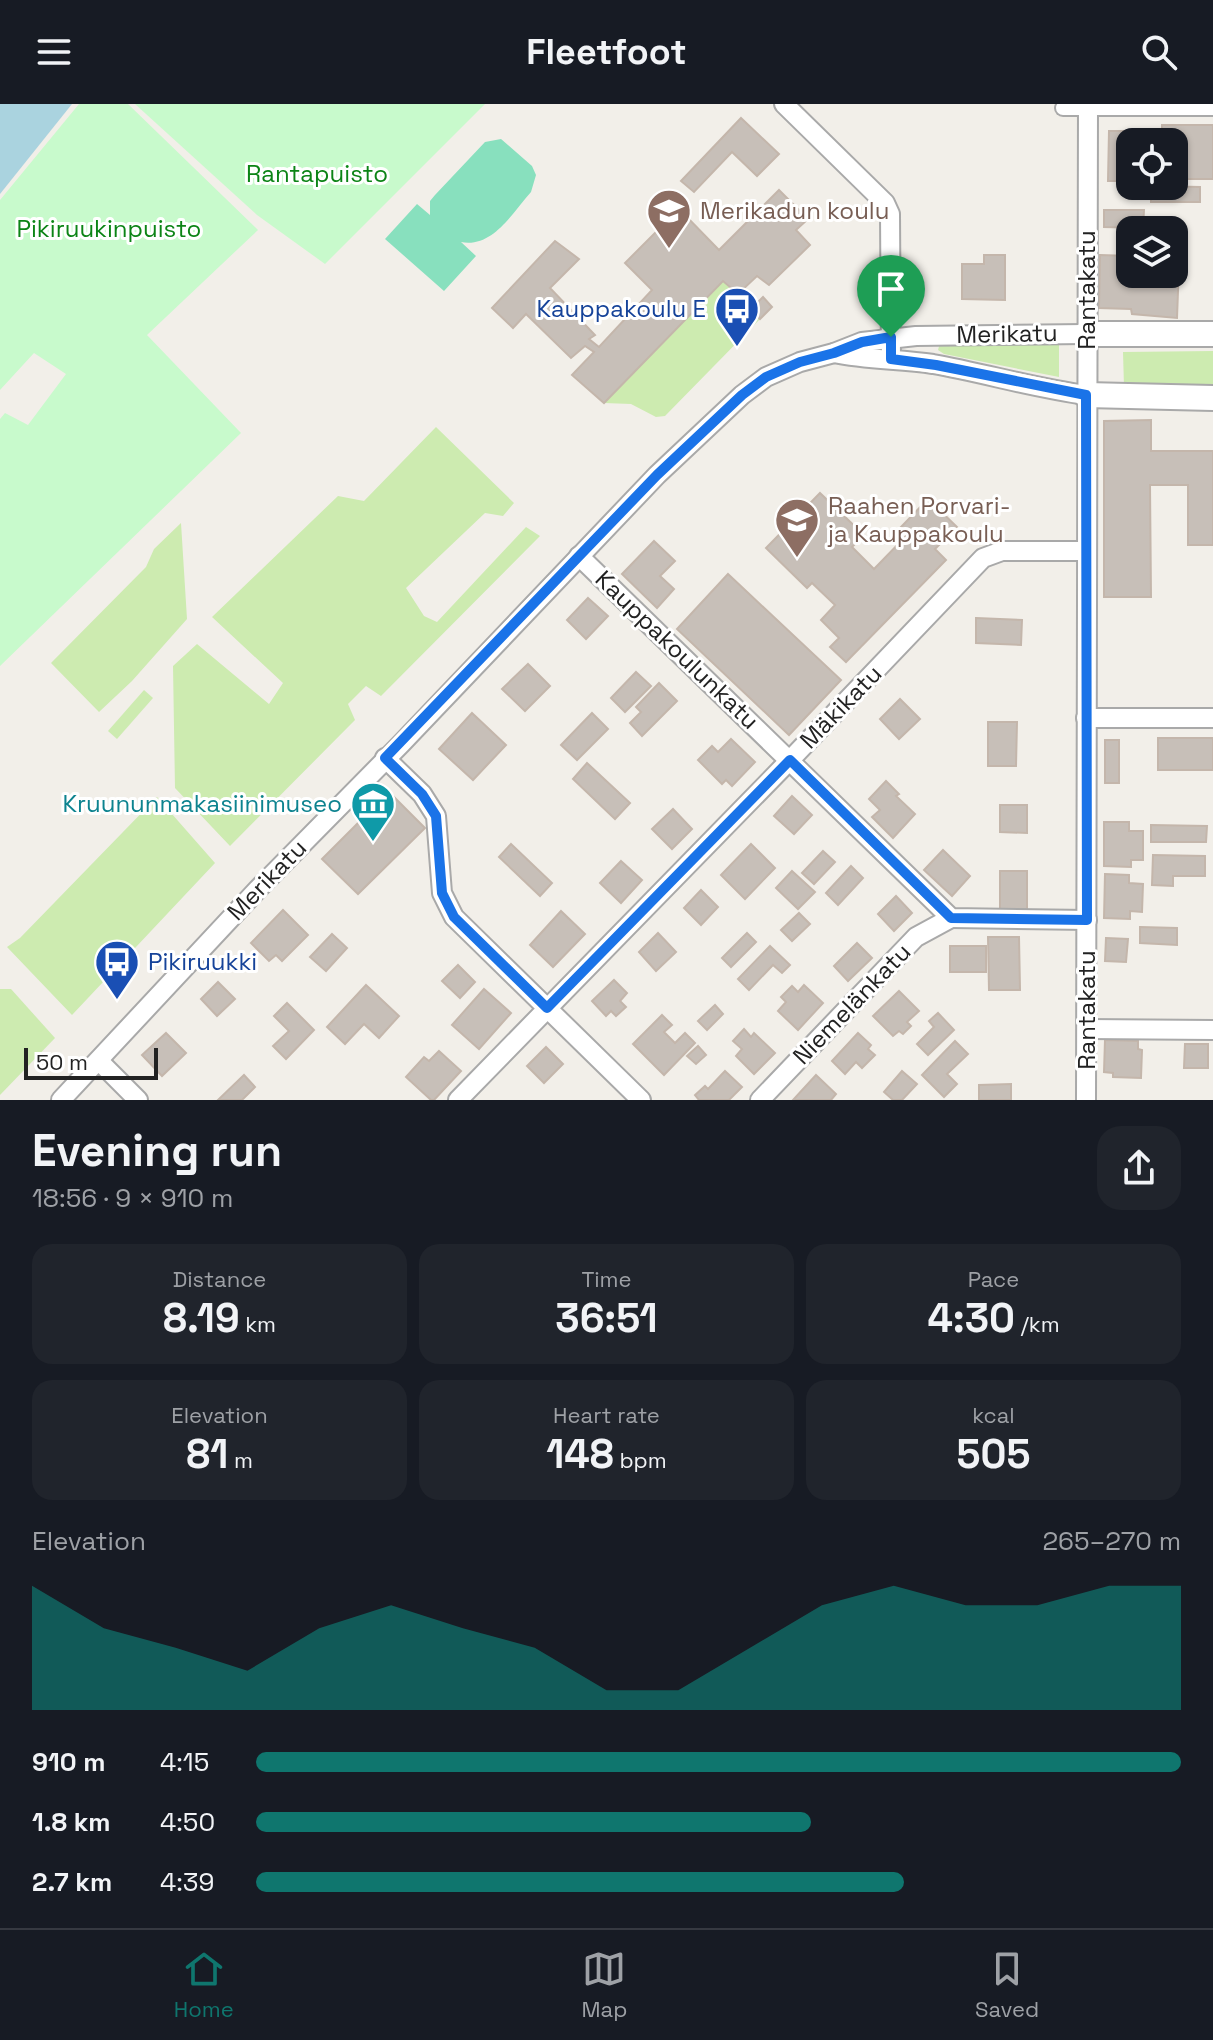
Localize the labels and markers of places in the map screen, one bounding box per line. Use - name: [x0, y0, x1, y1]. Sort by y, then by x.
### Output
- school or university icon: Merikadun koulu: [645, 187, 693, 250]
- place label: Merikadun koulu: [700, 195, 889, 226]
- pin: [857, 255, 925, 337]
- bus stop icon: Kauppakoulu E: [713, 285, 761, 348]
- place label: Kauppakoulu E: [536, 293, 706, 324]
- place label: Raahen Porvari- ja Kauppakoulu: [827, 490, 1011, 549]
- school or university icon: Raahen Porvari- ja Kauppakoulu: [773, 496, 821, 559]
- museum icon: Kruununmakasiinimuseo: [349, 780, 397, 843]
- place label: Kruununmakasiinimuseo: [62, 788, 342, 819]
- bus stop icon: Pikiruukki: [93, 938, 141, 1001]
- place label: Pikiruukki: [148, 946, 257, 977]

